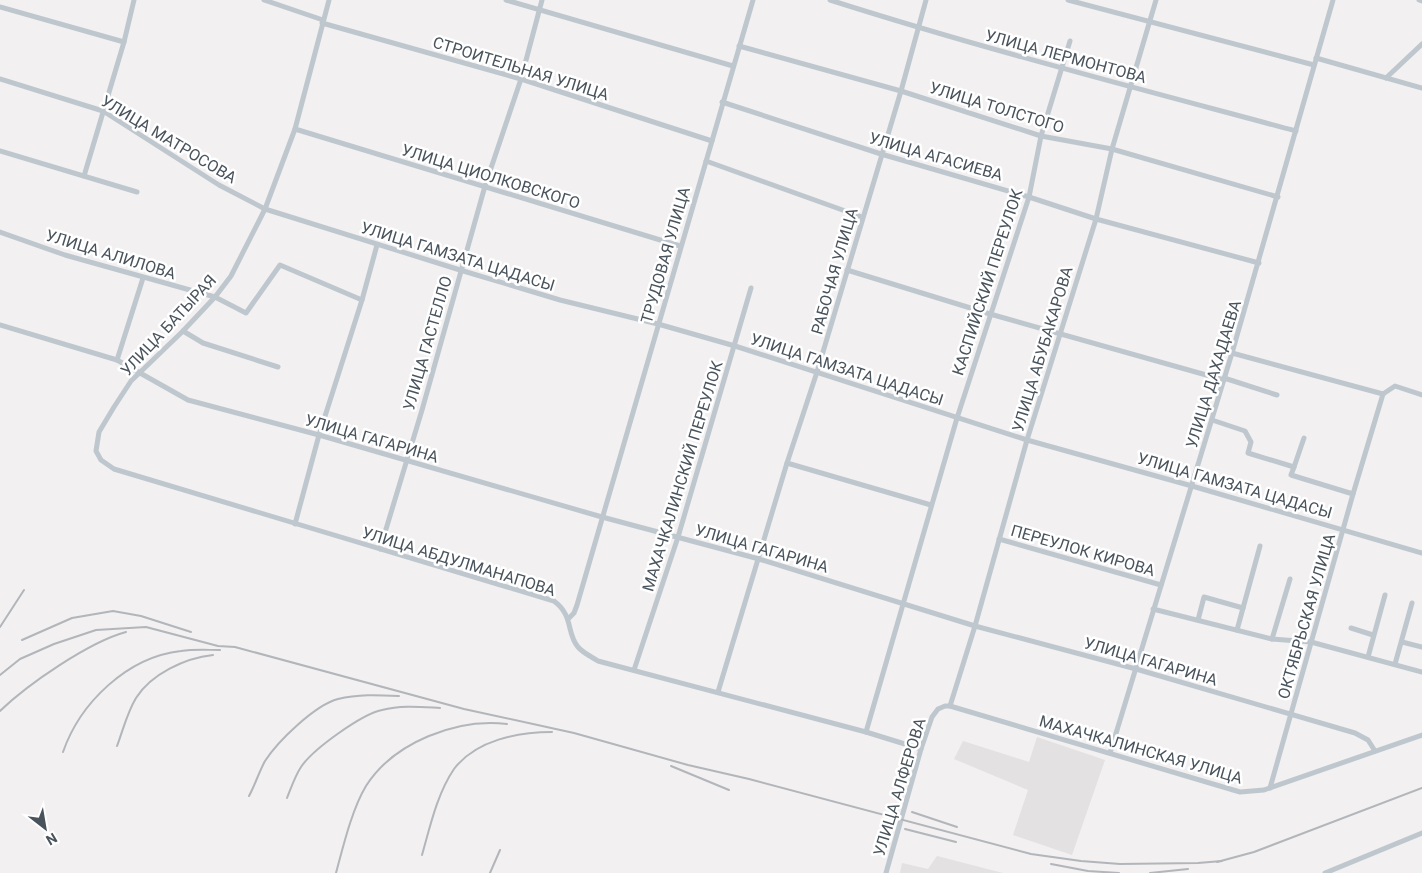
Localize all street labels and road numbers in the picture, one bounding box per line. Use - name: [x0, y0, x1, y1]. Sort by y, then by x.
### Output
- street label: УЛИЦА ЛЕРМОНТОВА: [983, 26, 1149, 87]
- street label: СТРОИТЕЛЬНАЯ УЛИЦА: [431, 33, 612, 104]
- street label: УЛИЦА ТОЛСТОГО: [927, 78, 1066, 137]
- street label: УЛИЦА МАТРОСОВА: [98, 91, 240, 188]
- street label: УЛИЦА АГАСИЕВА: [867, 128, 1005, 185]
- street label: УЛИЦА ЦИОЛКОВСКОГО: [399, 140, 582, 213]
- street label: ТРУДОВАЯ УЛИЦА: [637, 184, 694, 326]
- street label: КАСПИЙСКИЙ ПЕРЕУЛОК: [948, 186, 1027, 378]
- street label: РАБОЧАЯ УЛИЦА: [807, 205, 862, 337]
- street label: УЛИЦА ГАМЗАТА ЦАДАСЫ: [359, 218, 557, 295]
- street label: УЛИЦА АЛИЛОВА: [44, 226, 179, 283]
- street label: УЛИЦА АБУБАКАРОВА: [1008, 264, 1077, 434]
- street label: УЛИЦА БАТЫРАЯ: [117, 271, 220, 380]
- street label: УЛИЦА ГАСТЕЛЛО: [399, 274, 456, 413]
- street label: УЛИЦА ДАХАДАЕВА: [1182, 297, 1245, 451]
- street label: УЛИЦА ГАМЗАТА ЦАДАСЫ: [748, 329, 946, 410]
- street label: МАХАЧКАЛИНСКИЙ ПЕРЕУЛОК: [638, 358, 727, 594]
- street label: УЛИЦА ГАГАРИНА: [303, 410, 441, 467]
- street label: УЛИЦА ГАМЗАТА ЦАДАСЫ: [1135, 449, 1335, 522]
- street label: УЛИЦА ГАГАРИНА: [693, 520, 831, 577]
- street label: ПЕРЕУЛОК КИРОВА: [1009, 521, 1158, 580]
- street label: УЛИЦА АБДУЛМАНАПОВА: [360, 523, 559, 600]
- street label: ОКТЯБРЬСКАЯ УЛИЦА: [1274, 531, 1339, 701]
- street label: УЛИЦА ГАГАРИНА: [1082, 633, 1220, 690]
- street label: МАХАЧКАЛИНСКАЯ УЛИЦА: [1037, 711, 1245, 788]
- street label: УЛИЦА АЛФЕРОВА: [869, 715, 930, 859]

